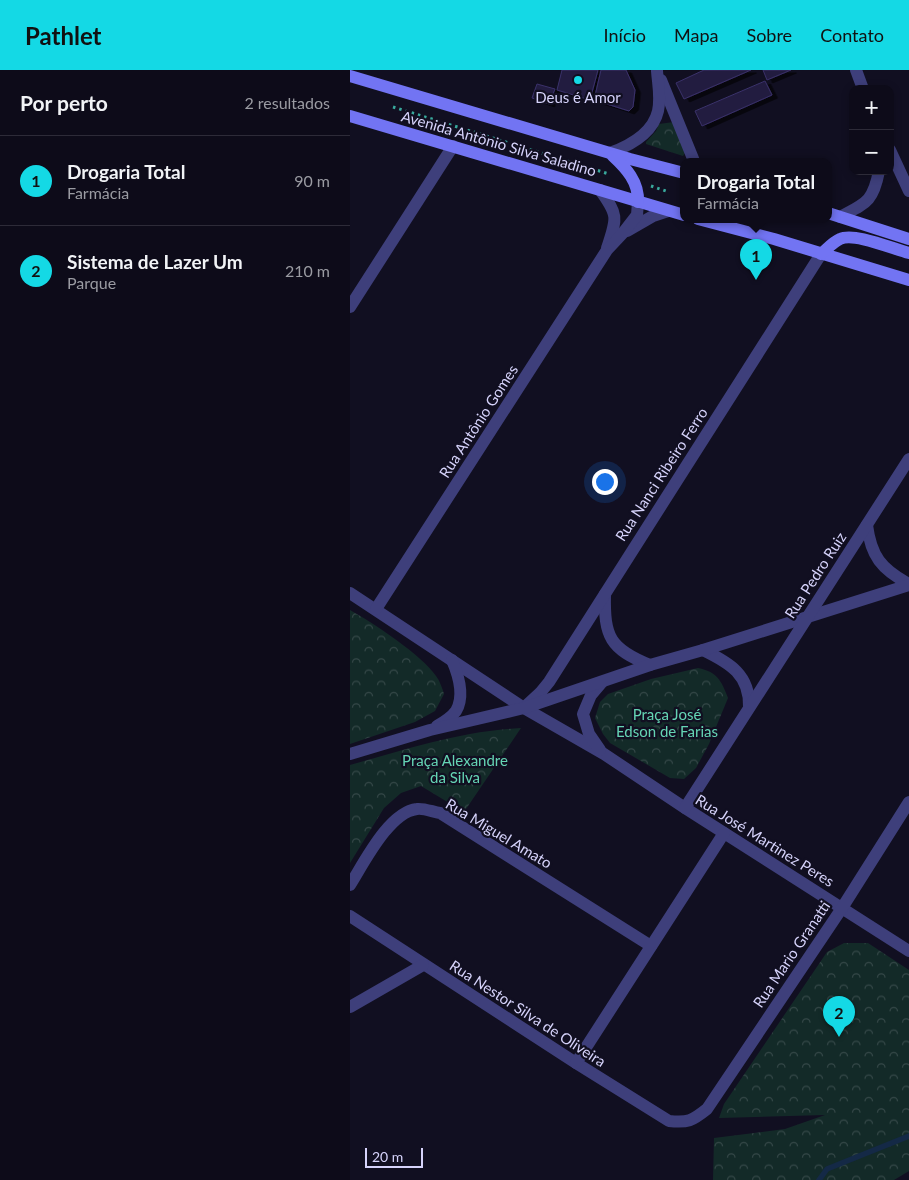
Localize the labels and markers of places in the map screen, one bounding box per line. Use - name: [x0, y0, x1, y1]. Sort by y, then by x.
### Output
- marker: Deus é Amor: [572, 74, 584, 86]
- place label: Deus é Amor: [535, 88, 621, 106]
- pin: 1: [740, 239, 772, 280]
- pin: 2: [823, 996, 855, 1037]

